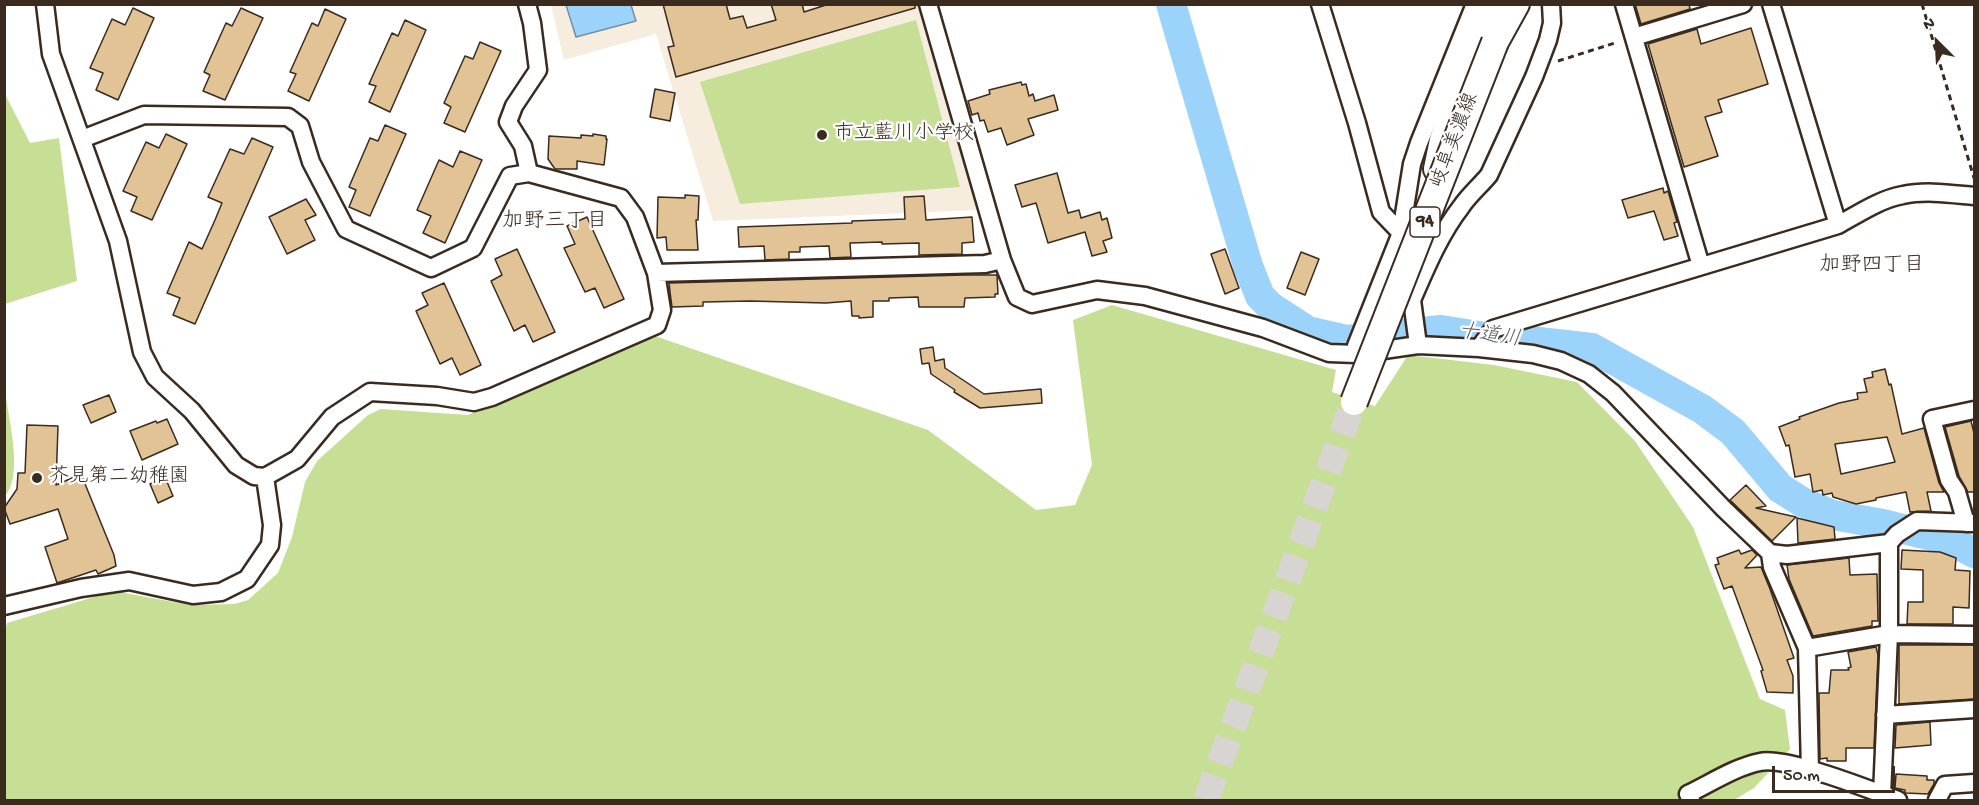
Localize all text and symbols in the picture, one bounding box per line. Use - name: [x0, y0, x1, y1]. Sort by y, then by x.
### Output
- north arrow: [1907, 12, 1967, 72]
- text: N: [1921, 14, 1938, 36]
- street label: 岐阜美濃線: [1427, 90, 1485, 192]
- place label: 市立藍川小学校: [834, 123, 974, 147]
- marker: 市立藍川小学校: [815, 128, 829, 142]
- road number: 94: [1410, 207, 1440, 237]
- district label: 加野三丁目: [503, 210, 607, 236]
- district label: 加野四丁目: [1820, 254, 1924, 280]
- water label: 十道川: [1456, 320, 1522, 354]
- place label: 芥見第二幼稚園: [49, 466, 189, 490]
- marker: 芥見第二幼稚園: [30, 471, 44, 485]
- scale bar: [1775, 754, 1898, 792]
- text: 50 m: [1783, 766, 1820, 787]

